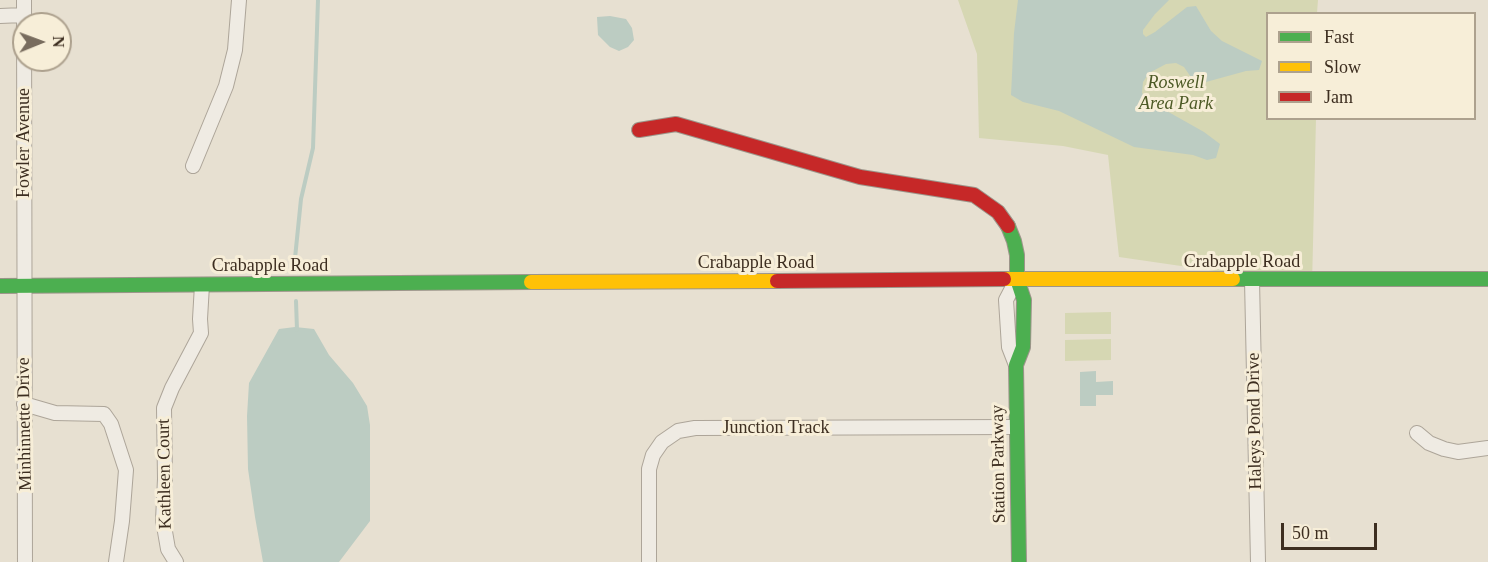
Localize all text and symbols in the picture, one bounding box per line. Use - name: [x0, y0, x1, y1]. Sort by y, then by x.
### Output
- north arrow: [12, 12, 72, 72]
- legend: [1266, 12, 1476, 120]
- text: Fast: [1324, 27, 1354, 47]
- text: N: [50, 36, 67, 48]
- text: Slow: [1324, 57, 1361, 77]
- park label: Roswell Area Park: [1139, 72, 1213, 115]
- text: Jam: [1324, 87, 1353, 107]
- street label: Fowler Avenue: [13, 88, 35, 198]
- street label: Crabapple Road: [1184, 251, 1300, 273]
- street label: Crabapple Road: [698, 252, 814, 274]
- street label: Crabapple Road: [212, 255, 328, 277]
- street label: Haleys Pond Drive: [1243, 352, 1267, 490]
- street label: Minhinnette Drive: [13, 357, 37, 491]
- street label: Station Parkway: [987, 405, 1011, 523]
- street label: Junction Track: [723, 417, 829, 439]
- street label: Kathleen Court: [153, 419, 177, 529]
- scale bar: [1284, 511, 1380, 549]
- text: 50 m: [1292, 523, 1329, 543]

